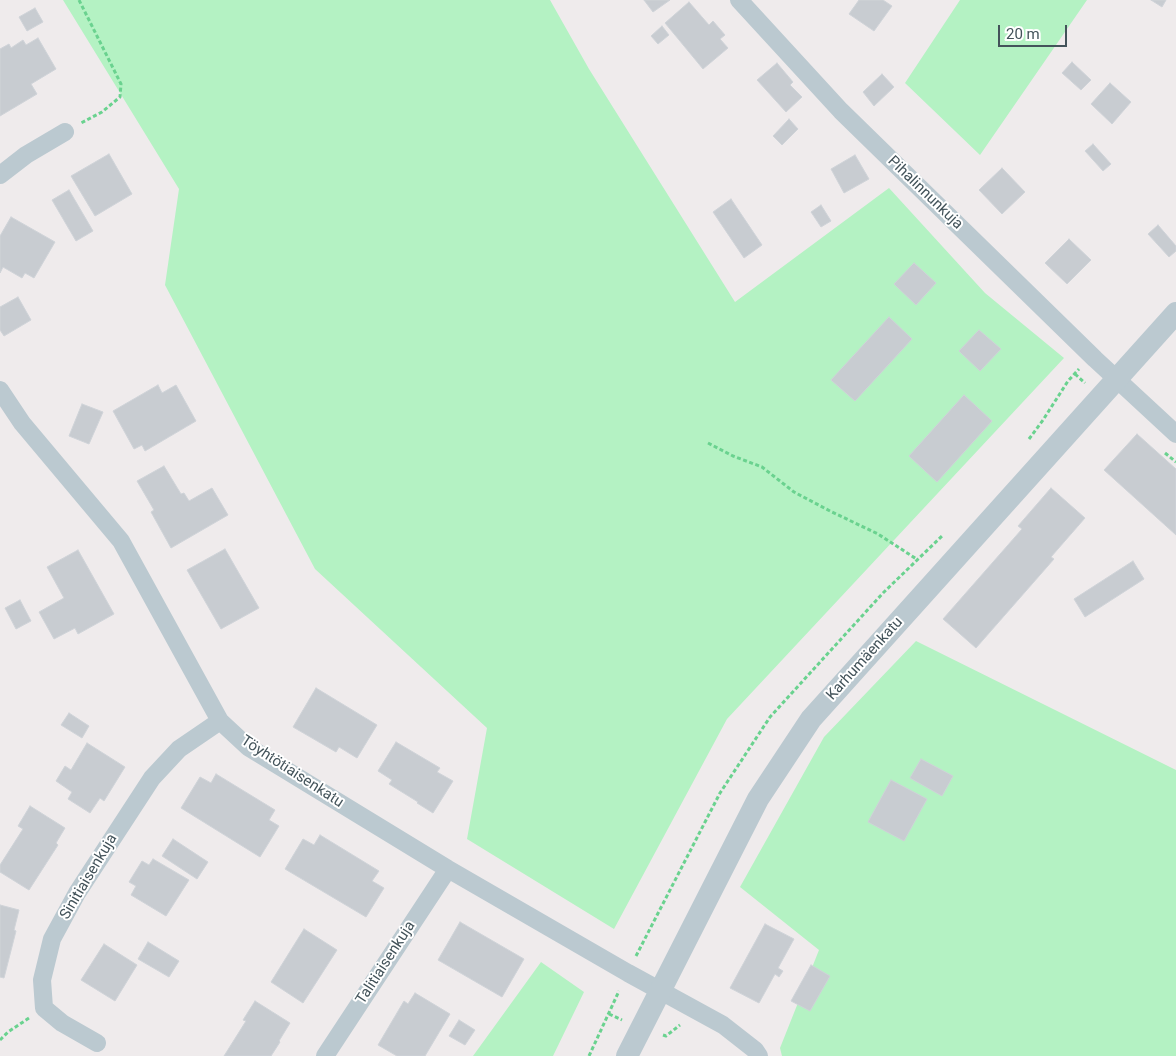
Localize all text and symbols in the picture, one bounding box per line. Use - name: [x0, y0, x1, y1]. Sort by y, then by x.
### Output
- scale bar: [1001, 15, 1070, 47]
- text: 20 m: [1006, 25, 1040, 43]
- street label: Pihalinnunkuja: [884, 153, 966, 233]
- street label: Karhumäenkatu: [823, 614, 907, 704]
- street label: Töyhtötiaisenkatu: [237, 732, 347, 812]
- street label: Sinitiaisenkuja: [56, 831, 122, 923]
- street label: Talitiaisenkuja: [352, 918, 420, 1008]

